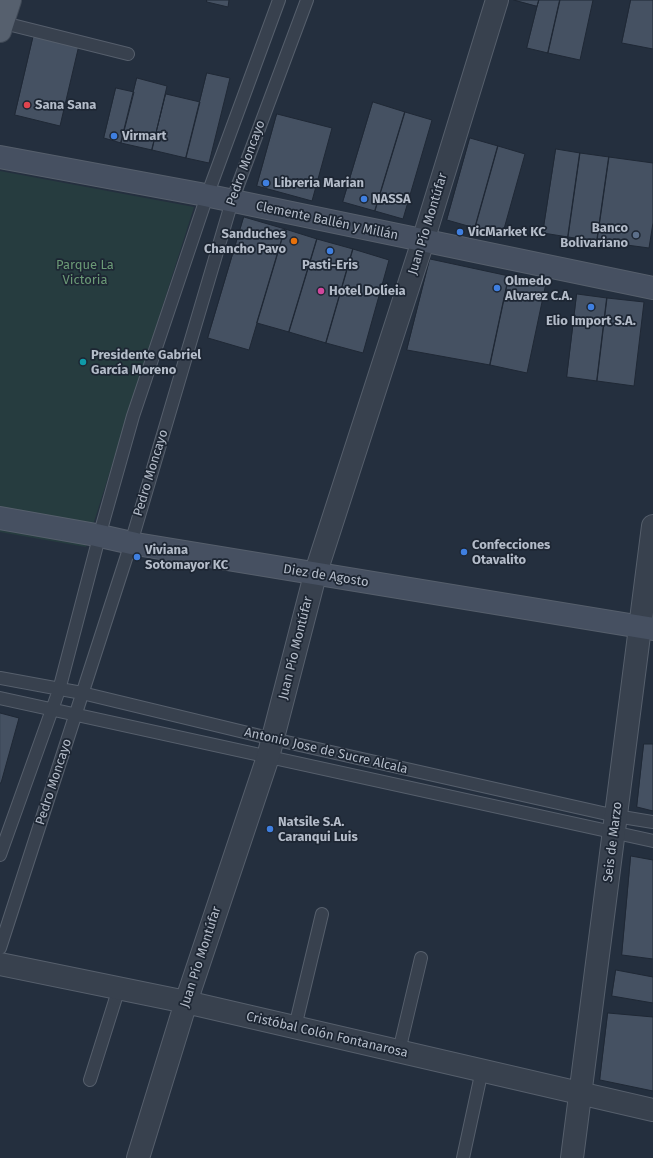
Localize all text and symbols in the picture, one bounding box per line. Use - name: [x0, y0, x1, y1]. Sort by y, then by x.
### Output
- place label: Sana Sana: [35, 97, 96, 113]
- marker: Sana Sana: [22, 100, 32, 110]
- street label: Pedro Moncayo: [223, 118, 269, 208]
- place label: Virmart: [122, 128, 167, 144]
- marker: Virmart: [109, 131, 119, 141]
- street label: Juan Pío Montúfar: [405, 171, 451, 277]
- place label: Libreria Marian: [274, 175, 364, 191]
- marker: Libreria Marian: [261, 178, 271, 188]
- place label: NASSA: [372, 191, 411, 207]
- marker: NASSA: [359, 194, 369, 204]
- street label: Clemente Ballén y Millán: [254, 198, 400, 244]
- place label: Banco Bolivariano: [560, 220, 628, 251]
- place label: VicMarket KC: [468, 224, 546, 240]
- place label: Sanduches Chancho Pavo: [204, 226, 286, 257]
- marker: VicMarket KC: [455, 227, 465, 237]
- marker: Banco Bolivariano: [631, 230, 641, 240]
- marker: Sanduches Chancho Pavo: [289, 236, 299, 246]
- marker: Pasti-Eris: [325, 246, 335, 256]
- park label: Parque La Victoria: [56, 257, 114, 288]
- place label: Pasti-Eris: [302, 257, 358, 273]
- place label: Olmedo Alvarez C.A.: [505, 273, 572, 304]
- place label: Hotel Dolíeia: [329, 283, 406, 299]
- marker: Olmedo Alvarez C.A.: [492, 283, 502, 293]
- marker: Hotel Dolíeia: [316, 286, 326, 296]
- marker: Elio Import S.A.: [586, 302, 596, 312]
- place label: Elio Import S.A.: [546, 313, 636, 329]
- place label: Presidente Gabriel García Moreno: [91, 347, 201, 378]
- marker: Presidente Gabriel García Moreno: [78, 357, 88, 367]
- street label: Pedro Moncayo: [130, 428, 172, 518]
- place label: Confecciones Otavalito: [472, 537, 550, 568]
- place label: Viviana Sotomayor KC: [145, 542, 228, 573]
- marker: Confecciones Otavalito: [459, 547, 469, 557]
- marker: Viviana Sotomayor KC: [132, 552, 142, 562]
- street label: Diez de Agosto: [282, 562, 370, 590]
- street label: Juan Pío Montúfar: [276, 595, 316, 701]
- street label: Antonio Jose de Sucre Alcala: [243, 725, 409, 777]
- street label: Pedro Moncayo: [33, 737, 75, 827]
- street label: Seis de Marzo: [600, 801, 626, 883]
- place label: Natsile S.A. Caranqui Luis: [278, 814, 358, 845]
- marker: Natsile S.A. Caranqui Luis: [265, 824, 275, 834]
- street label: Juan Pío Montúfar: [177, 904, 225, 1010]
- street label: Cristóbal Colón Fontanarosa: [245, 1009, 409, 1061]

